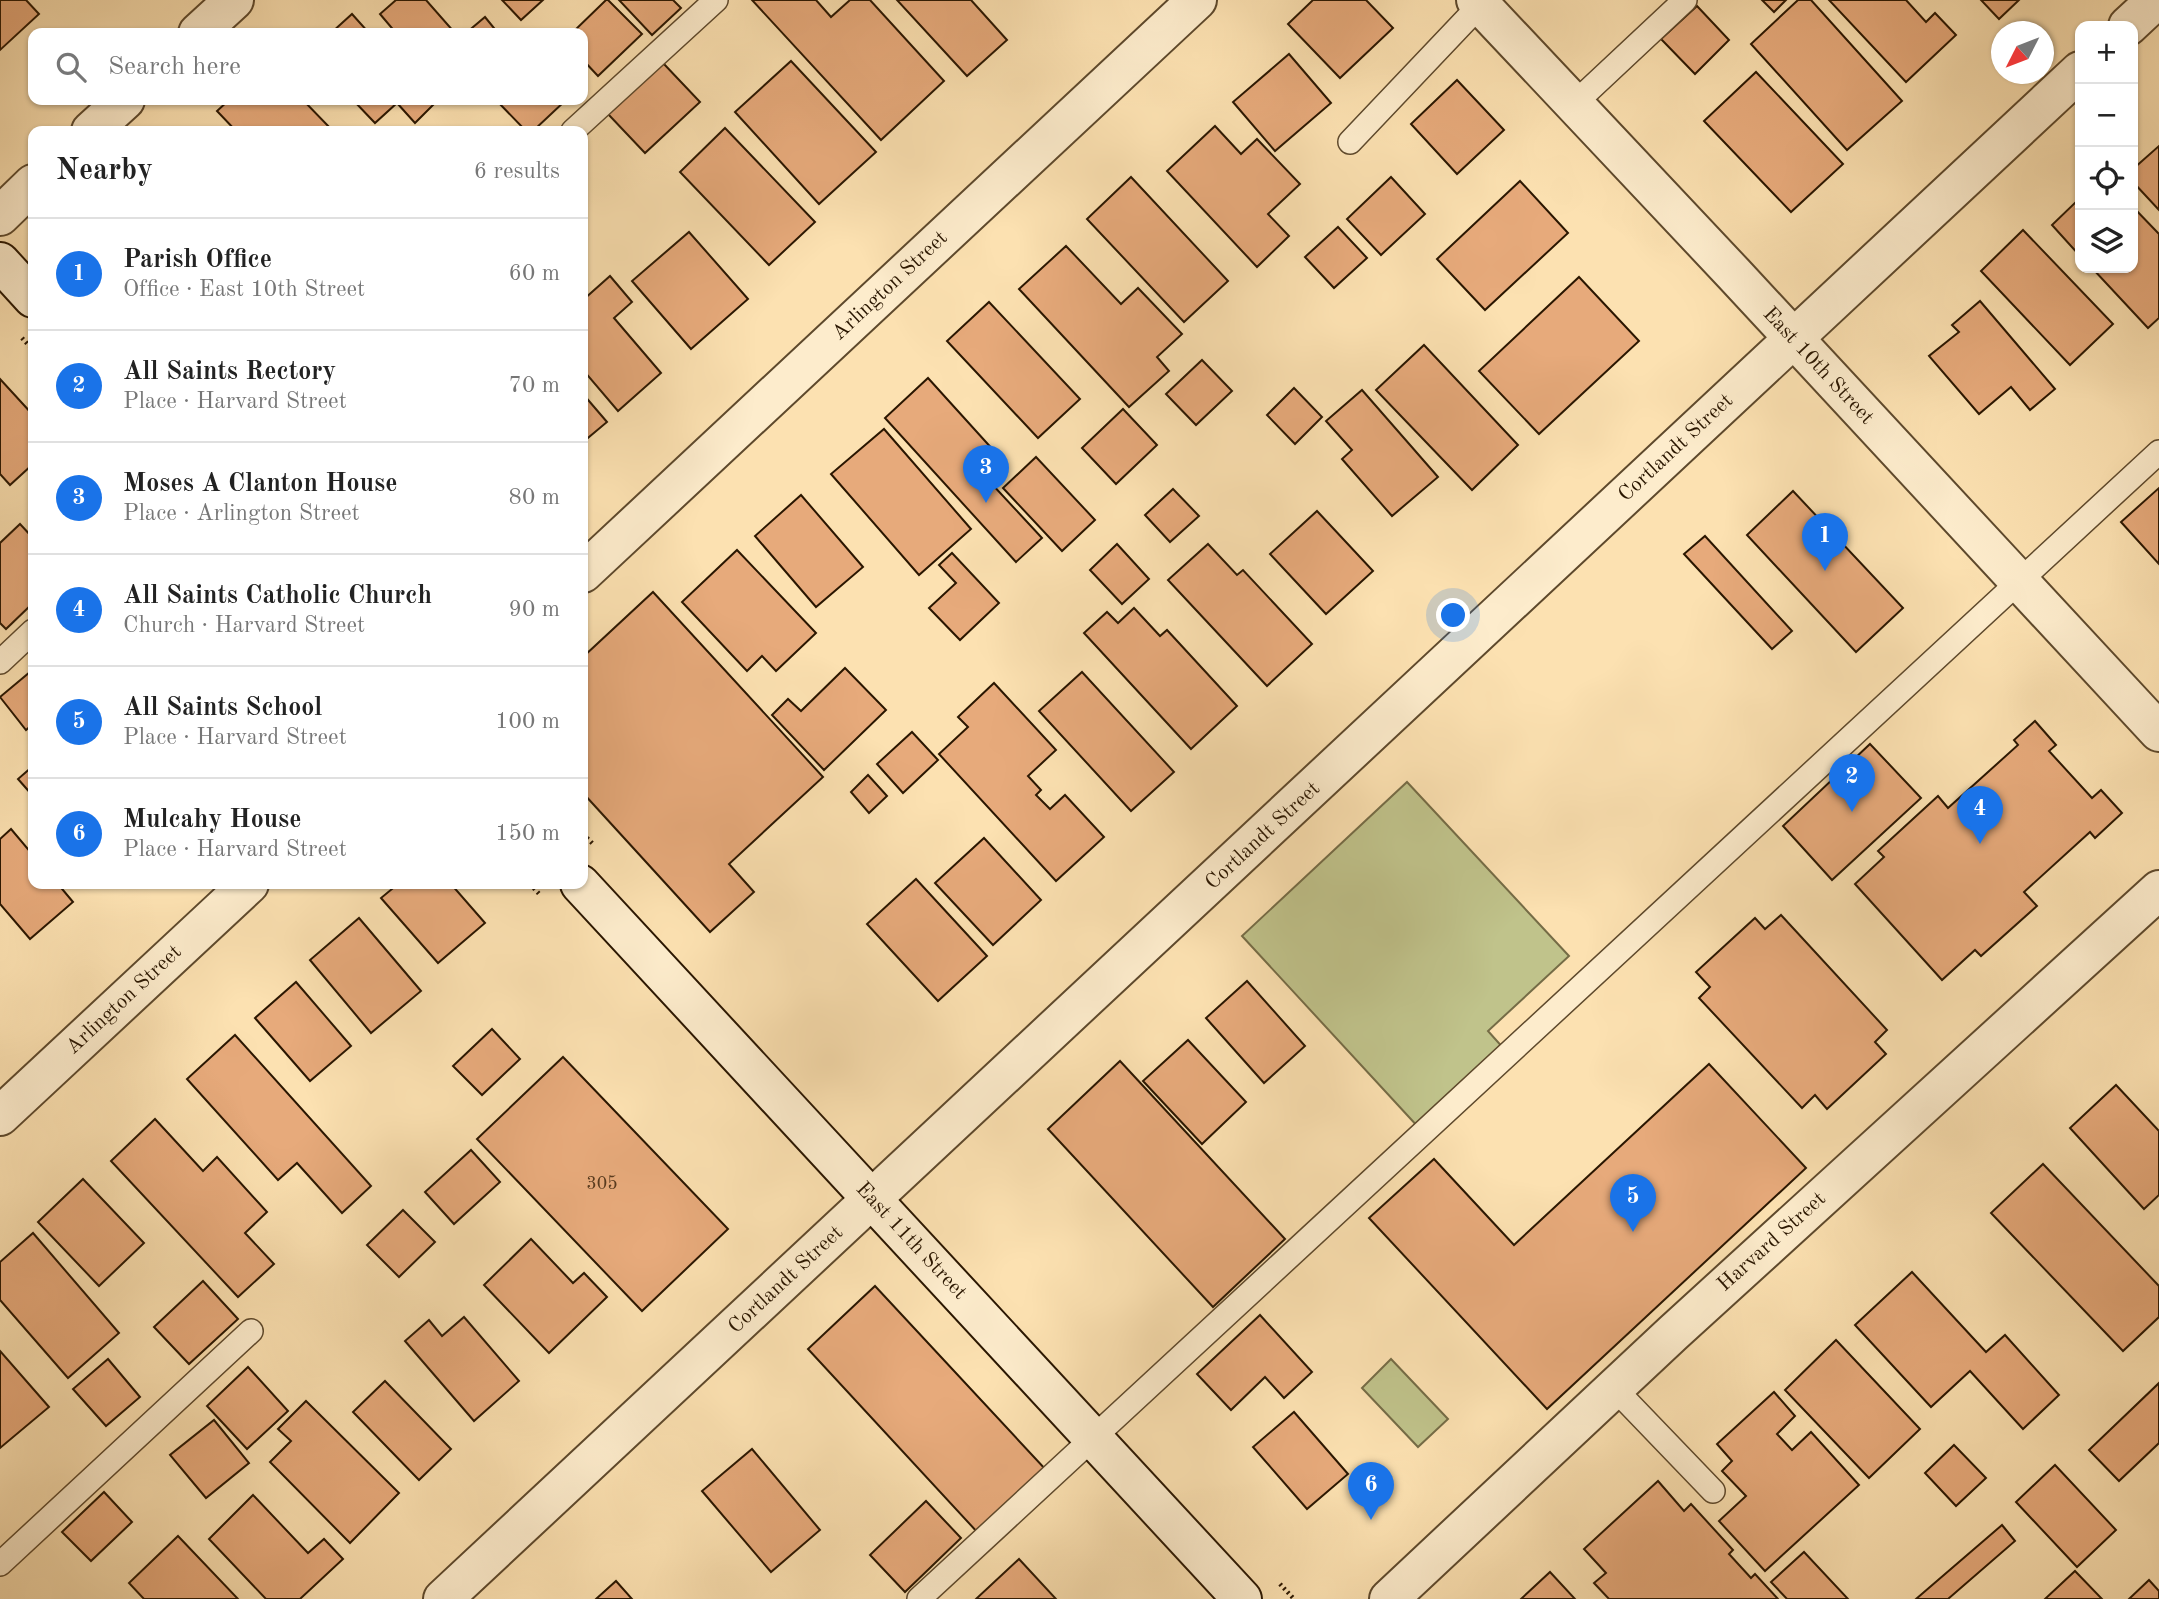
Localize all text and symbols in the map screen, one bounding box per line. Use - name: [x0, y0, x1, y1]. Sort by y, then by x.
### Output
- north arrow: [1991, 21, 2054, 84]
- map controls: [2075, 21, 2138, 273]
- button: +: [2075, 21, 2138, 84]
- search box: [28, 28, 588, 105]
- icon: search: [52, 48, 90, 86]
- text: Search here: [108, 54, 241, 80]
- button: −: [2075, 84, 2138, 147]
- button: locate: [2075, 147, 2138, 210]
- text: Nearby: [56, 156, 153, 186]
- text: 6 results: [474, 160, 560, 183]
- button: layers: [2075, 210, 2138, 273]
- street label: Arlington Street: [828, 227, 952, 345]
- text: Parish Office: [123, 247, 272, 273]
- text: 1: [72, 262, 86, 285]
- text: 60 m: [509, 262, 560, 285]
- text: Office · East 10th Street: [123, 278, 365, 301]
- street label: East 10th Street: [1759, 303, 1877, 429]
- text: All Saints Rectory: [123, 359, 336, 385]
- text: 2: [72, 374, 86, 397]
- text: 70 m: [509, 374, 560, 397]
- text: Place · Harvard Street: [123, 390, 347, 413]
- street label: Cortlandt Street: [1615, 390, 1737, 506]
- pin: 3: [963, 445, 1009, 503]
- text: Moses A Clanton House: [123, 471, 397, 497]
- text: 3: [72, 486, 86, 509]
- text: 80 m: [509, 486, 560, 509]
- text: Place · Arlington Street: [123, 502, 360, 525]
- pin: 1: [1802, 513, 1848, 571]
- text: All Saints Catholic Church: [123, 583, 432, 609]
- text: 4: [72, 598, 86, 621]
- text: 90 m: [509, 598, 560, 621]
- your location: [1436, 598, 1470, 632]
- text: Church · Harvard Street: [123, 614, 365, 637]
- text: All Saints School: [123, 695, 322, 721]
- text: 5: [72, 710, 86, 733]
- text: 100 m: [495, 710, 560, 733]
- text: Place · Harvard Street: [123, 726, 347, 749]
- pin: 2: [1829, 754, 1875, 812]
- street label: Cortlandt Street: [1202, 778, 1324, 894]
- pin: 4: [1957, 786, 2003, 844]
- text: Mulcahy House: [123, 807, 302, 833]
- text: 6: [72, 822, 86, 845]
- text: 150 m: [495, 822, 560, 845]
- text: Place · Harvard Street: [123, 838, 347, 861]
- street label: Arlington Street: [62, 941, 186, 1059]
- pin: 5: [1610, 1174, 1656, 1232]
- house number: 305: [586, 1175, 618, 1193]
- street label: East 11th Street: [852, 1178, 970, 1304]
- street label: Harvard Street: [1714, 1188, 1830, 1296]
- street label: Cortlandt Street: [725, 1222, 847, 1338]
- pin: 6: [1348, 1462, 1394, 1520]

